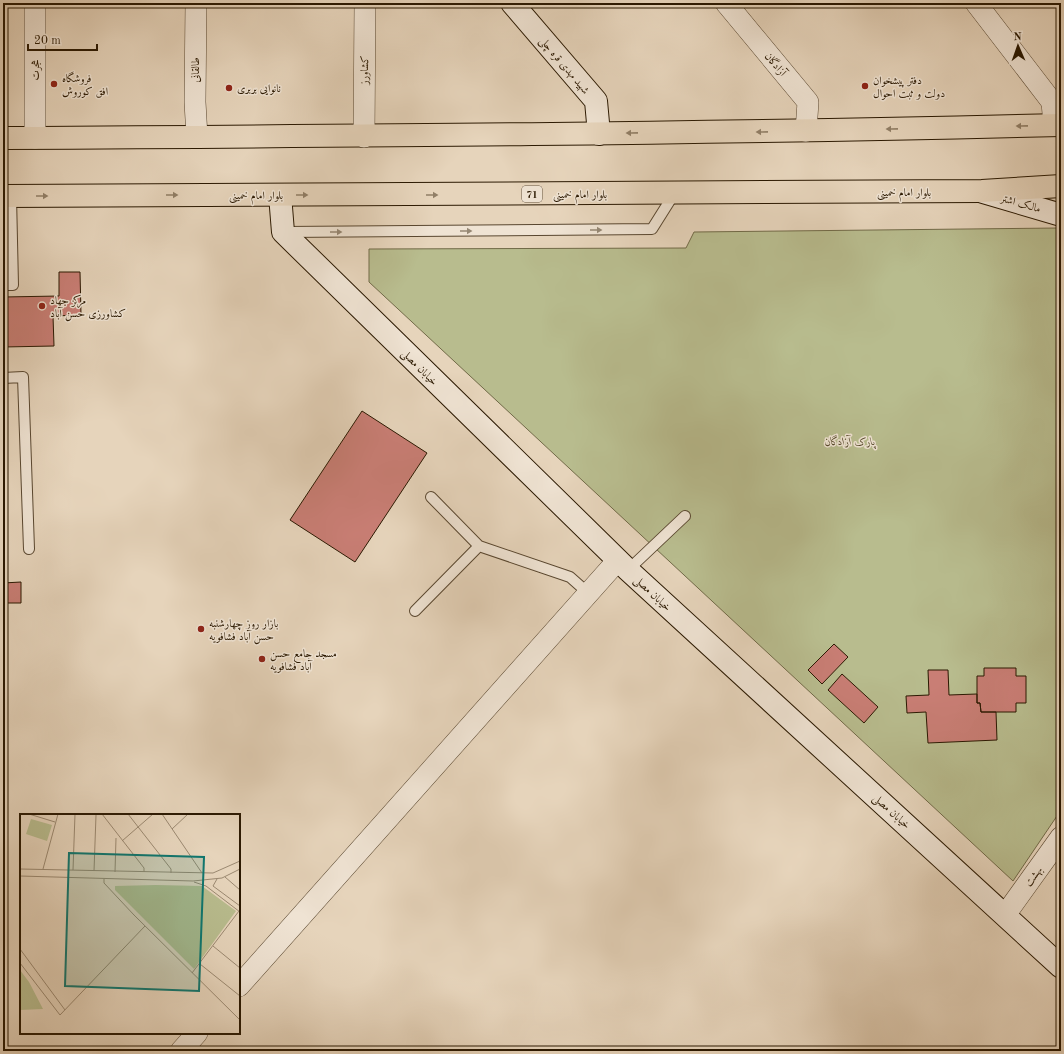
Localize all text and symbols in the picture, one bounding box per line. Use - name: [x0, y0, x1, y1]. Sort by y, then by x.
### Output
- scale bar: [28, 26, 97, 52]
- north arrow: [998, 26, 1038, 66]
- text: N: [1013, 32, 1023, 43]
- text: 20 m: [34, 35, 61, 47]
- street label: شهید مهدی قره چلی: [535, 35, 591, 98]
- street label: آزادگان: [762, 49, 791, 80]
- street label: کشاورز: [359, 55, 371, 86]
- street label: طالقانی: [191, 57, 202, 83]
- street label: هجرت: [31, 59, 43, 81]
- place label: فروشگاه افق کوروش: [62, 71, 108, 98]
- place label: دفتر پیشخوان دولت و ثبت احوال: [873, 76, 945, 100]
- marker: فروشگاه افق کوروش: [49, 79, 59, 89]
- marker: دفتر پیشخوان دولت و ثبت احوال: [860, 81, 870, 91]
- marker: نانوایی بربری: [224, 83, 234, 93]
- place label: نانوایی بربری: [237, 84, 281, 96]
- one-way arrow: [1015, 123, 1028, 129]
- one-way arrow: [885, 126, 898, 132]
- one-way arrow: [755, 129, 768, 135]
- one-way arrow: [625, 130, 638, 136]
- road number: 71: [522, 186, 542, 202]
- street label: بلوار امام خمینی: [877, 188, 931, 202]
- street label: بلوار امام خمینی: [553, 190, 607, 204]
- street label: بلوار امام خمینی: [229, 191, 283, 205]
- one-way arrow: [426, 191, 438, 198]
- one-way arrow: [166, 192, 179, 198]
- one-way arrow: [296, 192, 309, 198]
- street label: مالک اشتر: [998, 192, 1042, 215]
- one-way arrow: [36, 193, 49, 199]
- one-way arrow: [590, 226, 602, 233]
- one-way arrow: [460, 228, 473, 234]
- one-way arrow: [330, 229, 343, 235]
- place label: مرکز جهاد کشاورزی حسن آباد: [50, 294, 126, 322]
- marker: مرکز جهاد کشاورزی حسن آباد: [37, 301, 47, 311]
- street label: خیابان مصلی: [397, 348, 439, 390]
- park label: پارک آزادگان: [825, 434, 876, 449]
- street label: خیابان مصلی: [630, 574, 673, 615]
- place label: بازار روز چهارشنبه حسن آباد فشافویه: [209, 619, 278, 645]
- marker: بازار روز چهارشنبه حسن آباد فشافویه: [196, 624, 206, 634]
- place label: مسجد جامع حسن آباد فشافویه: [270, 649, 337, 673]
- marker: مسجد جامع حسن آباد فشافویه: [257, 654, 267, 664]
- street label: خیابان مصلی: [869, 793, 912, 833]
- inset map: [20, 814, 240, 1034]
- street label: بهشت: [1023, 865, 1046, 890]

